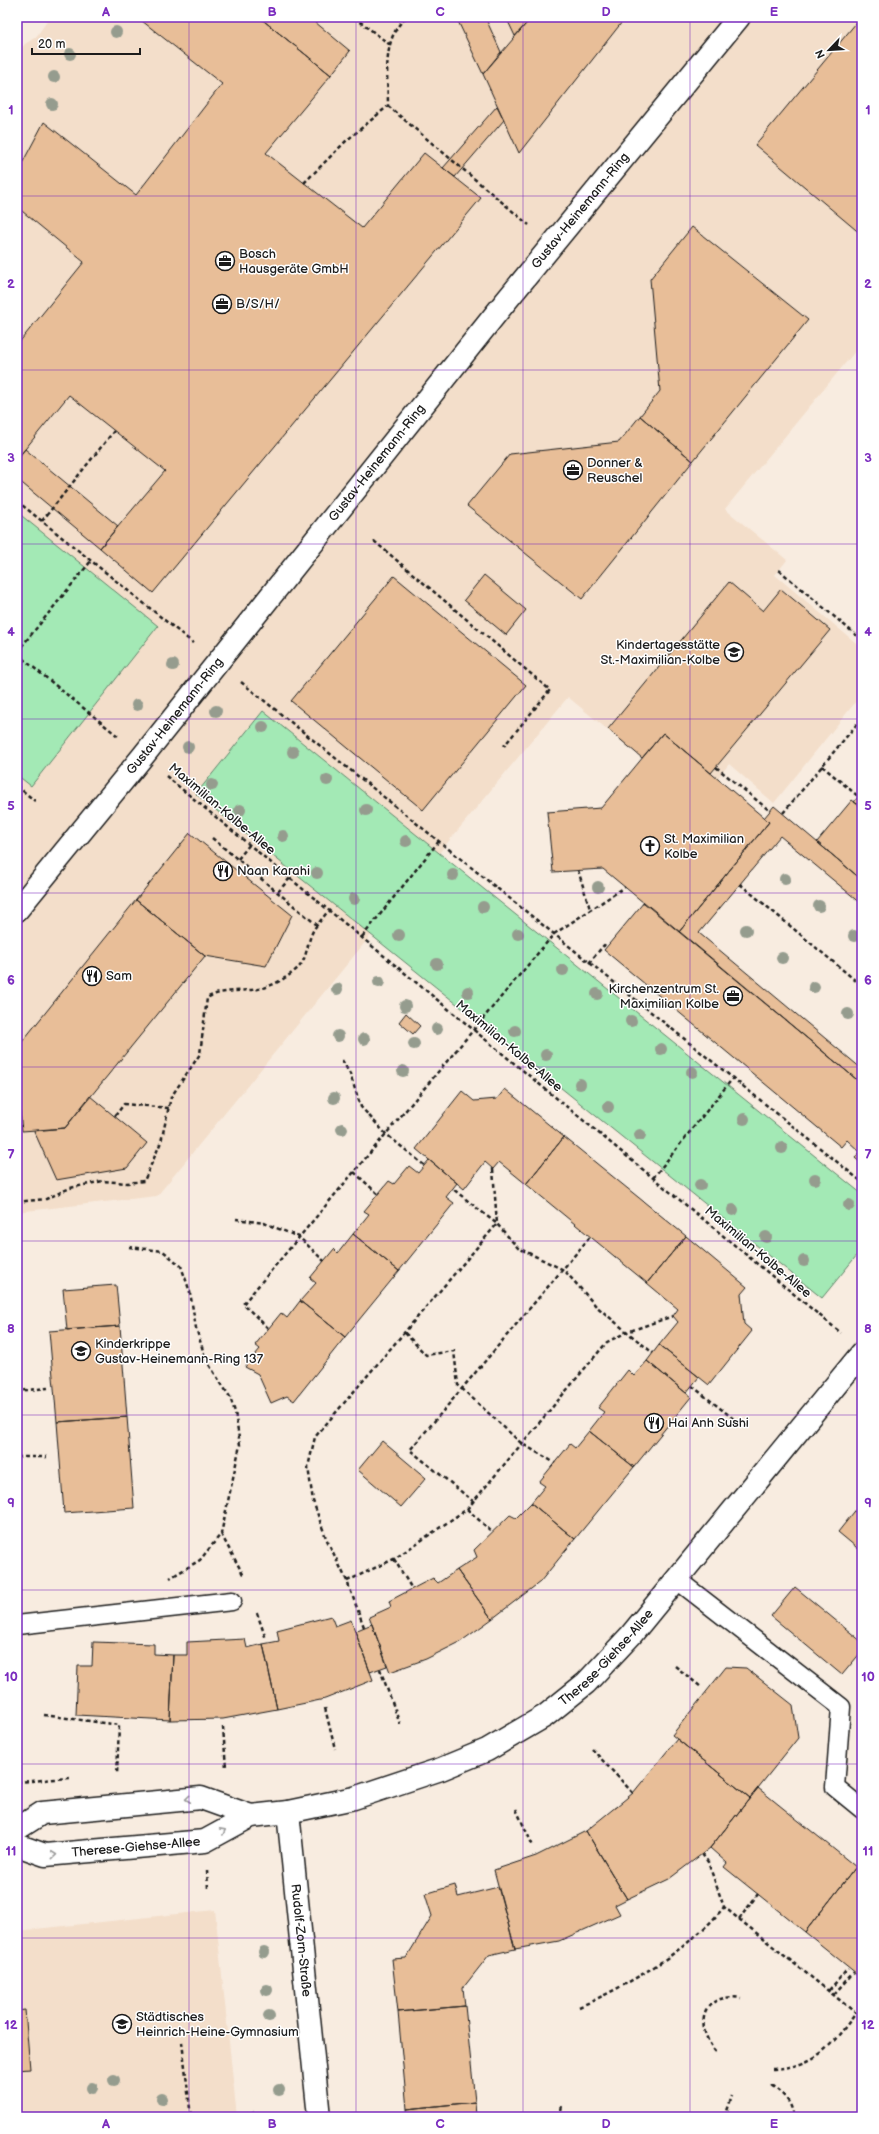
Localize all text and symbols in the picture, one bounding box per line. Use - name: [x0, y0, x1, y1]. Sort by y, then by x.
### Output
- text: A: [101, 4, 110, 20]
- text: B: [267, 4, 277, 20]
- text: C: [435, 4, 445, 20]
- text: D: [601, 4, 611, 20]
- text: E: [770, 4, 779, 20]
- scale bar: [32, 30, 140, 56]
- north arrow: [809, 30, 849, 70]
- text: 20 m: [38, 37, 65, 52]
- text: N: [813, 48, 828, 61]
- text: 1: [8, 102, 14, 118]
- text: 1: [865, 102, 871, 118]
- street label: Gustav-Heinemann-Ring: [528, 149, 633, 272]
- place label: Bosch Hausgeräte GmbH: [239, 246, 349, 277]
- office icon: Bosch Hausgeräte GmbH: [214, 250, 236, 272]
- text: 2: [7, 276, 15, 292]
- text: 2: [864, 276, 872, 292]
- office icon: B/S/H/: [211, 293, 233, 315]
- place label: B/S/H/: [236, 296, 280, 312]
- street label: Gustav-Heinemann-Ring: [325, 401, 429, 525]
- text: 3: [7, 450, 15, 466]
- text: 3: [864, 450, 872, 466]
- place label: Donner & Reuschel: [587, 455, 643, 486]
- office icon: Donner & Reuschel: [562, 459, 584, 481]
- text: 4: [7, 624, 15, 640]
- text: 4: [864, 624, 872, 640]
- place label: Kindertagesstätte St.-Maximilian-Kolbe: [600, 637, 720, 668]
- school or university icon: Kindertagesstätte St.-Maximilian-Kolbe: [723, 641, 745, 663]
- street label: Gustav-Heinemann-Ring: [123, 654, 226, 778]
- street label: Maximilian-Kolbe-Allee: [165, 760, 279, 858]
- text: 5: [7, 798, 15, 814]
- text: 5: [864, 798, 872, 814]
- place label: St. Maximilian Kolbe: [664, 831, 744, 862]
- church icon: St. Maximilian Kolbe: [639, 835, 661, 857]
- restaurant icon: Naan Karahi: [212, 860, 234, 882]
- place label: Naan Karahi: [237, 863, 310, 879]
- restaurant icon: Sam: [81, 965, 103, 987]
- place label: Sam: [106, 968, 132, 984]
- text: 6: [7, 972, 15, 988]
- text: 6: [864, 972, 872, 988]
- place label: Kirchenzentrum St. Maximilian Kolbe: [609, 981, 719, 1012]
- office icon: Kirchenzentrum St. Maximilian Kolbe: [722, 985, 744, 1007]
- street label: Maximilian-Kolbe-Allee: [452, 997, 566, 1095]
- text: 7: [7, 1147, 15, 1163]
- text: 7: [864, 1147, 872, 1163]
- street label: Maximilian-Kolbe-Allee: [701, 1203, 815, 1301]
- text: 8: [7, 1321, 15, 1337]
- text: 8: [864, 1321, 872, 1337]
- place label: Kinderkrippe Gustav-Heinemann-Ring 137: [95, 1336, 264, 1367]
- school or university icon: Kinderkrippe Gustav-Heinemann-Ring 137: [70, 1340, 92, 1362]
- restaurant icon: Hai Anh Sushi: [643, 1412, 665, 1434]
- place label: Hai Anh Sushi: [668, 1415, 749, 1431]
- text: 9: [7, 1495, 15, 1511]
- text: 9: [864, 1495, 872, 1511]
- street label: Therese-Giehse-Allee: [556, 1606, 657, 1709]
- text: 10: [4, 1669, 18, 1685]
- text: 10: [861, 1669, 875, 1685]
- one-way arrow: [185, 1794, 191, 1803]
- one-way arrow: [219, 1828, 226, 1836]
- street label: Therese-Giehse-Allee: [71, 1833, 201, 1861]
- text: 11: [6, 1843, 16, 1859]
- text: 11: [863, 1843, 873, 1859]
- one-way arrow: [51, 1850, 57, 1859]
- street label: Rudolf-Zorn-Straße: [287, 1883, 315, 1998]
- place label: Städtisches Heinrich-Heine-Gymnasium: [136, 2009, 299, 2040]
- school or university icon: Städtisches Heinrich-Heine-Gymnasium: [111, 2013, 133, 2035]
- text: 12: [4, 2017, 18, 2033]
- text: 12: [861, 2017, 875, 2033]
- text: A: [101, 2116, 110, 2132]
- text: B: [267, 2116, 277, 2132]
- text: C: [435, 2116, 445, 2132]
- text: D: [601, 2116, 611, 2132]
- text: E: [770, 2116, 779, 2132]

